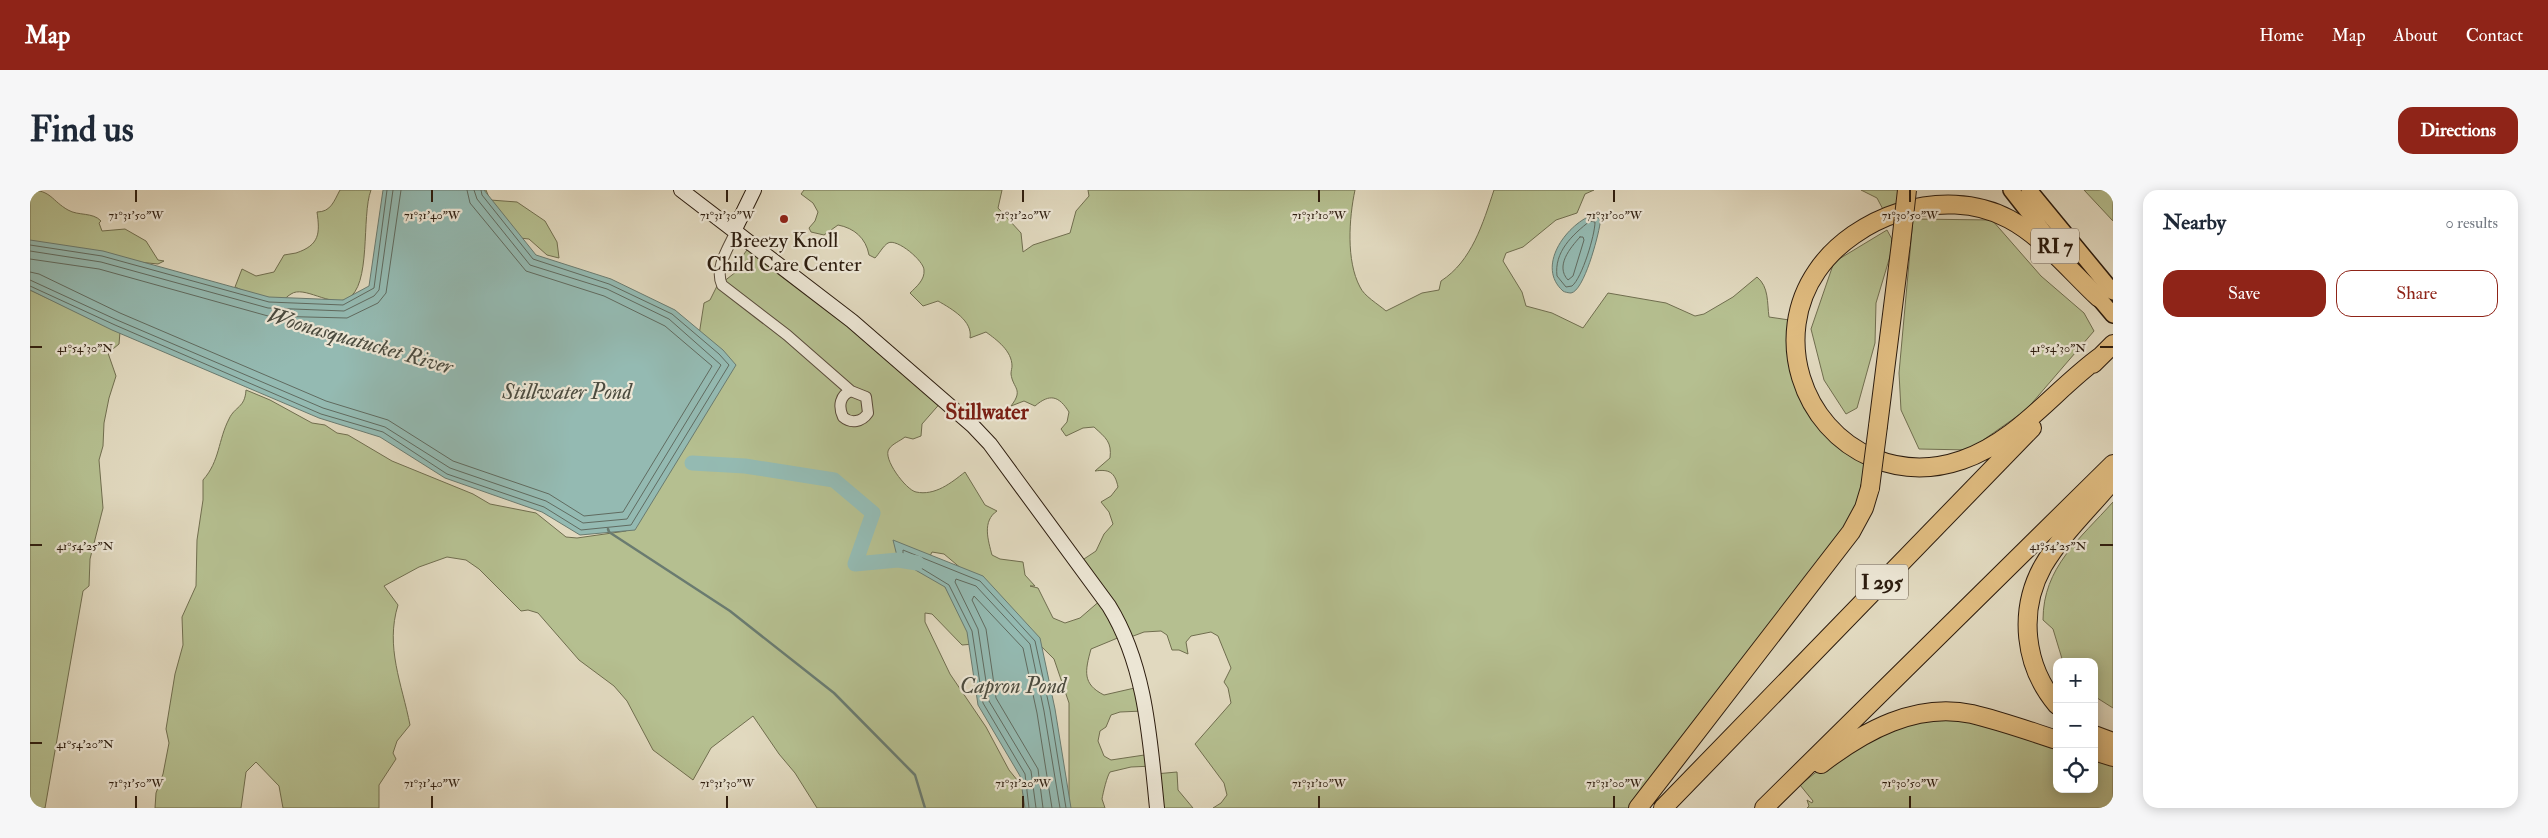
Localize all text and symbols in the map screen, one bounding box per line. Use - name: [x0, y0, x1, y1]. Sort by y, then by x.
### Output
- text: Map: [25, 20, 70, 51]
- text: Home: [2259, 24, 2304, 47]
- text: Map: [2332, 24, 2366, 47]
- text: About: [2394, 24, 2438, 47]
- text: Contact: [2466, 24, 2523, 47]
- button: Directions: [2398, 107, 2518, 154]
- text: Find us: [30, 108, 134, 152]
- text: 71°31'50"W: [109, 208, 164, 223]
- text: 71°31'40"W: [404, 208, 461, 223]
- text: 71°31'30"W: [700, 208, 755, 223]
- text: 71°31'20"W: [995, 208, 1052, 223]
- text: 71°31'10"W: [1292, 208, 1347, 223]
- text: 71°31'00"W: [1586, 208, 1643, 223]
- text: 71°30'50"W: [1882, 208, 1939, 223]
- text: Nearby: [2163, 209, 2226, 236]
- marker: Breezy Knoll Child Care Center: [778, 213, 790, 225]
- text: 0 results: [2445, 213, 2498, 233]
- place label: Breezy Knoll Child Care Center: [706, 227, 862, 278]
- road number: RI 7: [2031, 228, 2079, 264]
- button: Save: [2163, 270, 2326, 317]
- button: Share: [2336, 270, 2498, 317]
- water label: Woonasquatucket River: [264, 301, 458, 381]
- text: 41°54'30"N: [57, 341, 113, 356]
- text: 41°54'30"N: [2030, 341, 2086, 356]
- water label: Stillwater Pond: [501, 378, 633, 406]
- district label: Stillwater: [945, 398, 1030, 426]
- text: 41°54'25"N: [57, 539, 114, 554]
- text: 41°54'25"N: [2030, 539, 2087, 554]
- road number: I 295: [1856, 564, 1908, 600]
- map controls: [2053, 658, 2098, 793]
- button: +: [2053, 658, 2098, 703]
- water label: Capron Pond: [960, 672, 1068, 700]
- button: −: [2053, 703, 2098, 748]
- text: 41°54'20"N: [56, 737, 114, 752]
- button: locate: [2053, 748, 2098, 793]
- text: 71°31'50"W: [109, 776, 164, 791]
- text: 71°31'40"W: [404, 776, 461, 791]
- text: 71°31'30"W: [700, 776, 755, 791]
- text: 71°31'20"W: [995, 776, 1052, 791]
- text: 71°31'10"W: [1292, 776, 1347, 791]
- text: 71°31'00"W: [1586, 776, 1643, 791]
- text: 71°30'50"W: [1882, 776, 1939, 791]

